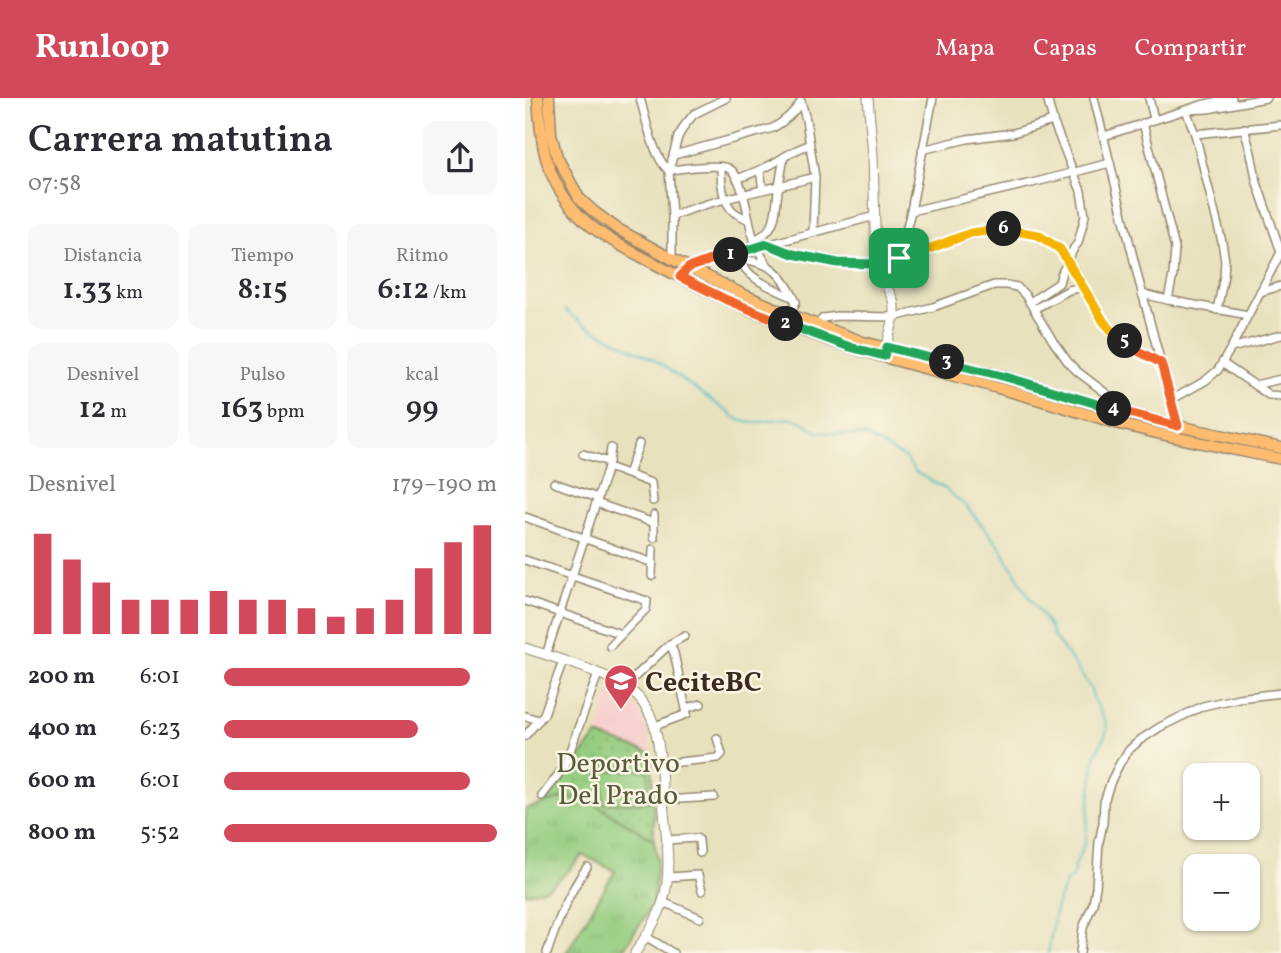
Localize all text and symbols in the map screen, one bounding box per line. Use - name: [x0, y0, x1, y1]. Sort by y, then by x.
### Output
- text: Runloop: [35, 26, 170, 72]
- text: Mapa: [935, 32, 995, 66]
- text: Capas: [1033, 32, 1097, 66]
- text: Compartir: [1135, 32, 1246, 66]
- text: Carrera matutina: [28, 115, 333, 168]
- button: share: [423, 121, 497, 195]
- text: 07:58: [28, 168, 81, 200]
- pin: 6: [987, 212, 1021, 246]
- text: 6: [998, 215, 1009, 241]
- pin: [869, 228, 929, 288]
- pin: 1: [713, 238, 749, 272]
- icon: arrive: [880, 239, 918, 277]
- text: 1: [727, 241, 734, 267]
- text: Distancia: [63, 243, 142, 269]
- text: Tiempo: [231, 243, 294, 269]
- text: Ritmo: [396, 243, 448, 269]
- text: 1.33: [63, 269, 112, 311]
- text: 8:15: [237, 269, 288, 311]
- text: 6:12: [377, 269, 429, 311]
- text: km: [112, 280, 143, 306]
- text: /km: [429, 280, 467, 306]
- pin: 2: [769, 306, 803, 342]
- text: 2: [781, 310, 790, 336]
- pin: 5: [1107, 324, 1143, 358]
- text: 5: [1120, 327, 1129, 353]
- pin: 3: [929, 344, 965, 380]
- text: 3: [942, 348, 951, 374]
- text: Desnivel: [67, 362, 139, 388]
- text: Pulso: [240, 362, 285, 388]
- text: kcal: [405, 362, 439, 388]
- text: 12: [79, 388, 106, 430]
- text: 163: [220, 388, 263, 430]
- text: 99: [406, 388, 438, 430]
- pin: 4: [1097, 392, 1131, 426]
- text: 4: [1108, 395, 1119, 421]
- text: m: [106, 399, 127, 425]
- text: bpm: [263, 399, 305, 425]
- text: Desnivel: [28, 469, 116, 501]
- text: 179–190 m: [391, 469, 497, 501]
- text: 200 m: [28, 661, 95, 693]
- text: 6:01: [140, 661, 180, 693]
- school or university icon: CeciteBC: [602, 662, 640, 711]
- place label: CeciteBC: [645, 664, 762, 703]
- text: 400 m: [28, 713, 97, 745]
- text: 6:23: [140, 713, 181, 745]
- park label: Deportivo Del Prado: [556, 745, 680, 816]
- map controls: [1183, 763, 1260, 931]
- button: +: [1183, 763, 1260, 840]
- text: 600 m: [28, 765, 96, 797]
- text: 6:01: [140, 765, 180, 797]
- text: 800 m: [28, 817, 96, 849]
- text: 5:52: [140, 817, 180, 849]
- button: −: [1183, 854, 1260, 931]

